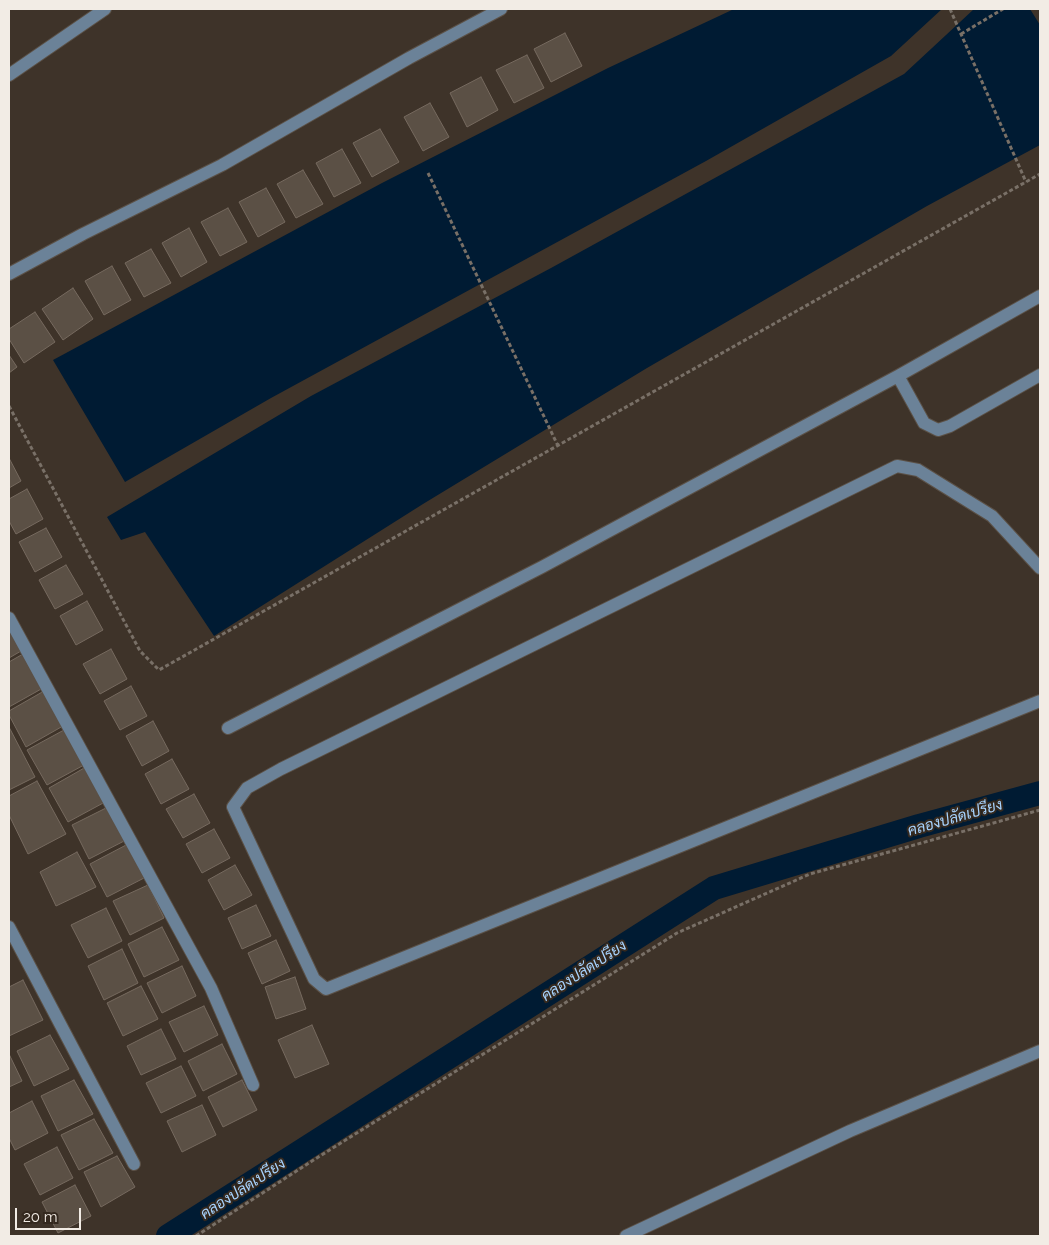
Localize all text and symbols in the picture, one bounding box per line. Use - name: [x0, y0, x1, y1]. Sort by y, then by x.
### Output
- water label: คลองปลัดเปรียง: [905, 796, 1005, 840]
- water label: คลองปลัดเปรียง: [538, 937, 630, 1005]
- water label: คลองปลัดเปรียง: [197, 1155, 289, 1223]
- scale bar: [18, 1198, 84, 1230]
- text: 20 m: [23, 1208, 58, 1226]

